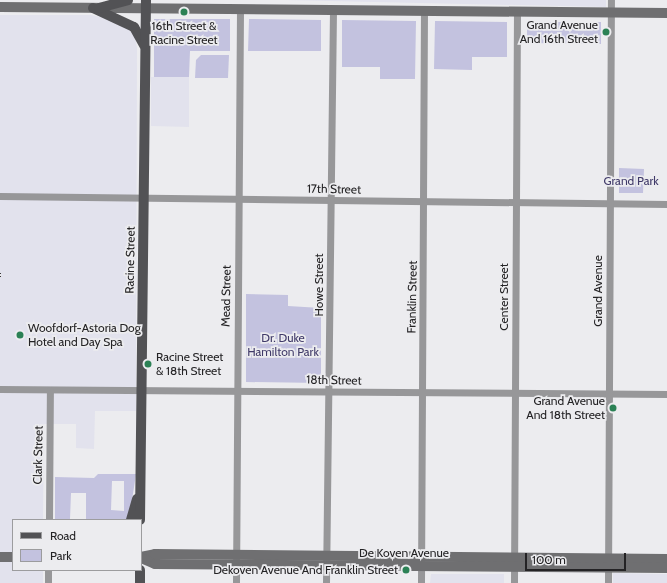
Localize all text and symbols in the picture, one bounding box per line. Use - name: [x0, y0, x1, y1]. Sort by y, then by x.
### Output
- marker: 16th Street & Racine Street: [179, 7, 189, 17]
- place label: Grand Avenue And 16th Street: [520, 18, 598, 46]
- place label: 16th Street & Racine Street: [150, 19, 218, 47]
- marker: Grand Avenue And 16th Street: [601, 27, 611, 37]
- park label: Grand Park: [603, 174, 659, 188]
- street label: 17th Street: [307, 181, 361, 197]
- street label: Racine Street: [122, 226, 138, 294]
- street label: Howe Street: [312, 253, 326, 317]
- street label: Grand Avenue: [591, 255, 605, 327]
- street label: Franklin Street: [404, 260, 420, 334]
- street label: Center Street: [497, 263, 511, 331]
- street label: Mead Street: [218, 265, 234, 327]
- place label: Woofdorf-Astoria Dog Hotel and Day Spa: [28, 321, 141, 349]
- marker: Woofdorf-Astoria Dog Hotel and Day Spa: [15, 330, 25, 340]
- park label: Dr. Duke Hamilton Park: [247, 331, 319, 359]
- place label: Racine Street & 18th Street: [156, 350, 223, 378]
- marker: Racine Street & 18th Street: [143, 359, 153, 369]
- street label: 18th Street: [306, 372, 362, 388]
- place label: Grand Avenue And 18th Street: [526, 394, 605, 422]
- marker: Grand Avenue And 18th Street: [608, 403, 618, 413]
- street label: Clark Street: [30, 426, 46, 484]
- legend: [12, 519, 142, 571]
- text: Road: [50, 528, 76, 543]
- scale bar: [527, 545, 628, 571]
- street label: De Koven Avenue: [359, 546, 449, 560]
- text: Park: [50, 548, 72, 563]
- text: 100 m: [532, 552, 566, 567]
- place label: Dekoven Avenue And Franklin Street: [213, 563, 398, 577]
- marker: Dekoven Avenue And Franklin Street: [401, 565, 411, 575]

